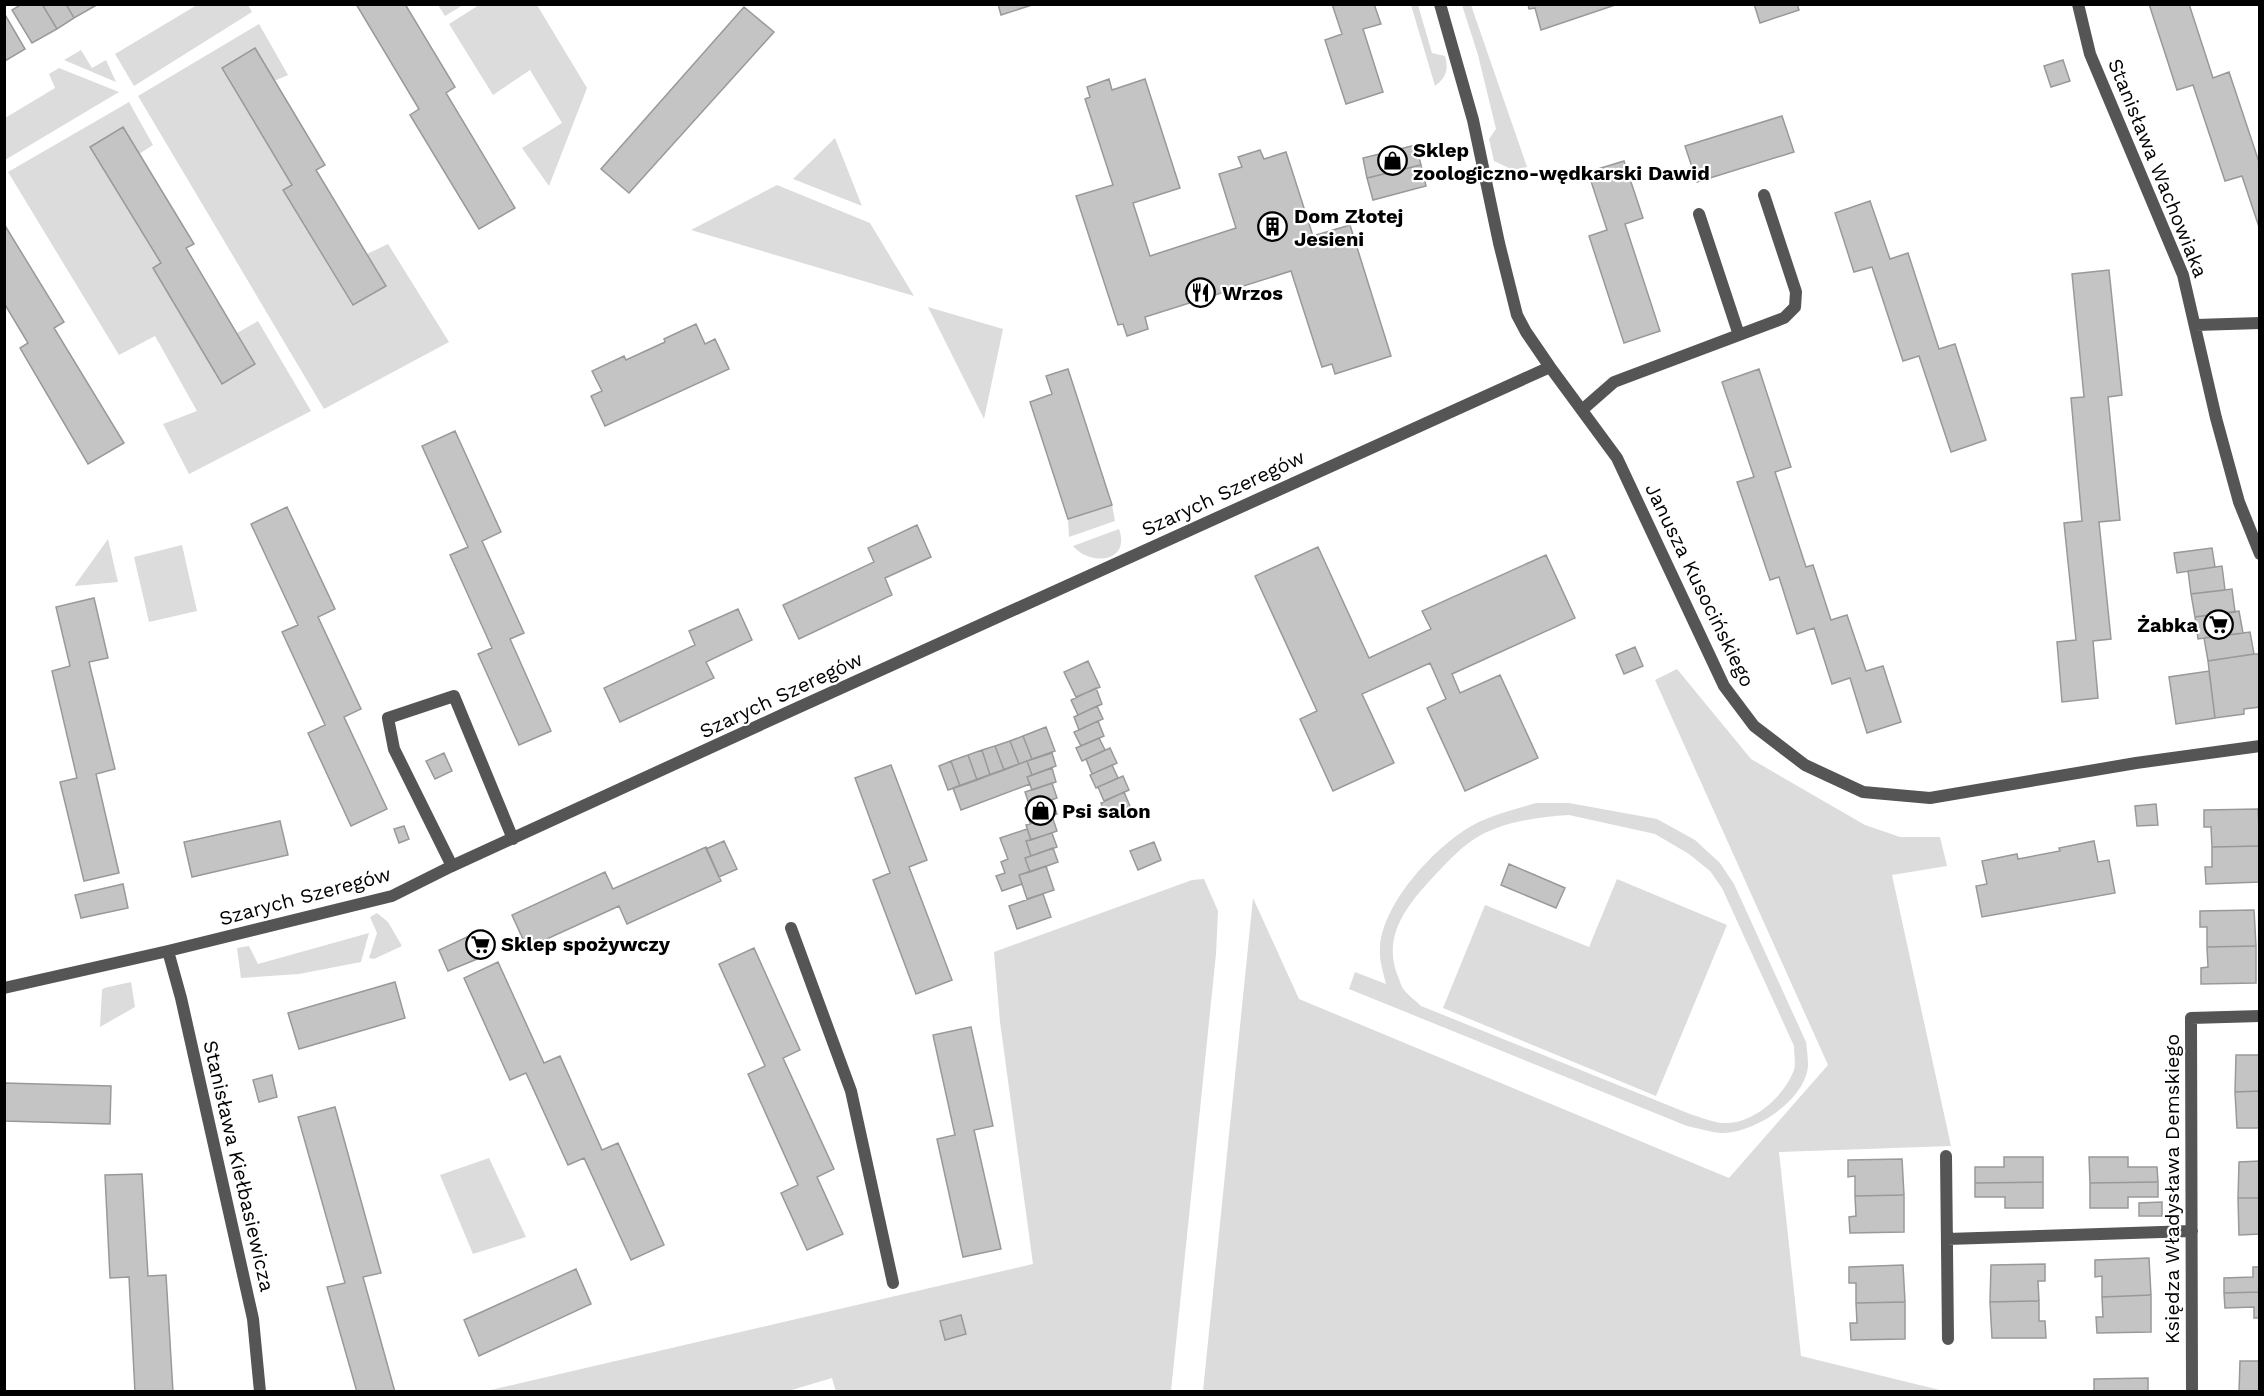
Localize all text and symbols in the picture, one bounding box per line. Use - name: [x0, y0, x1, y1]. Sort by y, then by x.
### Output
- street label: Stanisława Wachowiaka: [2103, 55, 2213, 281]
- place label: Sklep zoologiczno-wędkarski Dawid: [1413, 138, 1710, 185]
- shop icon: Sklep zoologiczno-wędkarski Dawid: [1376, 145, 1408, 177]
- place label: Dom Złotej Jesieni: [1294, 204, 1403, 251]
- building icon: Dom Złotej Jesieni: [1257, 211, 1289, 243]
- restaurant icon: Wrzos: [1185, 277, 1217, 309]
- place label: Wrzos: [1222, 281, 1283, 305]
- street label: Szarych Szeregów: [1138, 445, 1308, 541]
- street label: Janusza Kusocińskiego: [1640, 479, 1760, 691]
- supermarket icon: Żabka: [2203, 609, 2235, 641]
- place label: Żabka: [2137, 613, 2198, 637]
- street label: Szarych Szeregów: [696, 647, 866, 743]
- shop icon: Psi salon: [1025, 795, 1057, 827]
- place label: Psi salon: [1062, 799, 1151, 823]
- street label: Szarych Szeregów: [217, 861, 394, 930]
- supermarket icon: Sklep spożywczy: [464, 928, 496, 960]
- place label: Sklep spożywczy: [501, 932, 671, 956]
- street label: Księdza Władysława Demskiego: [2160, 1034, 2184, 1344]
- street label: Stanisława Kiełbasiewicza: [198, 1038, 280, 1294]

